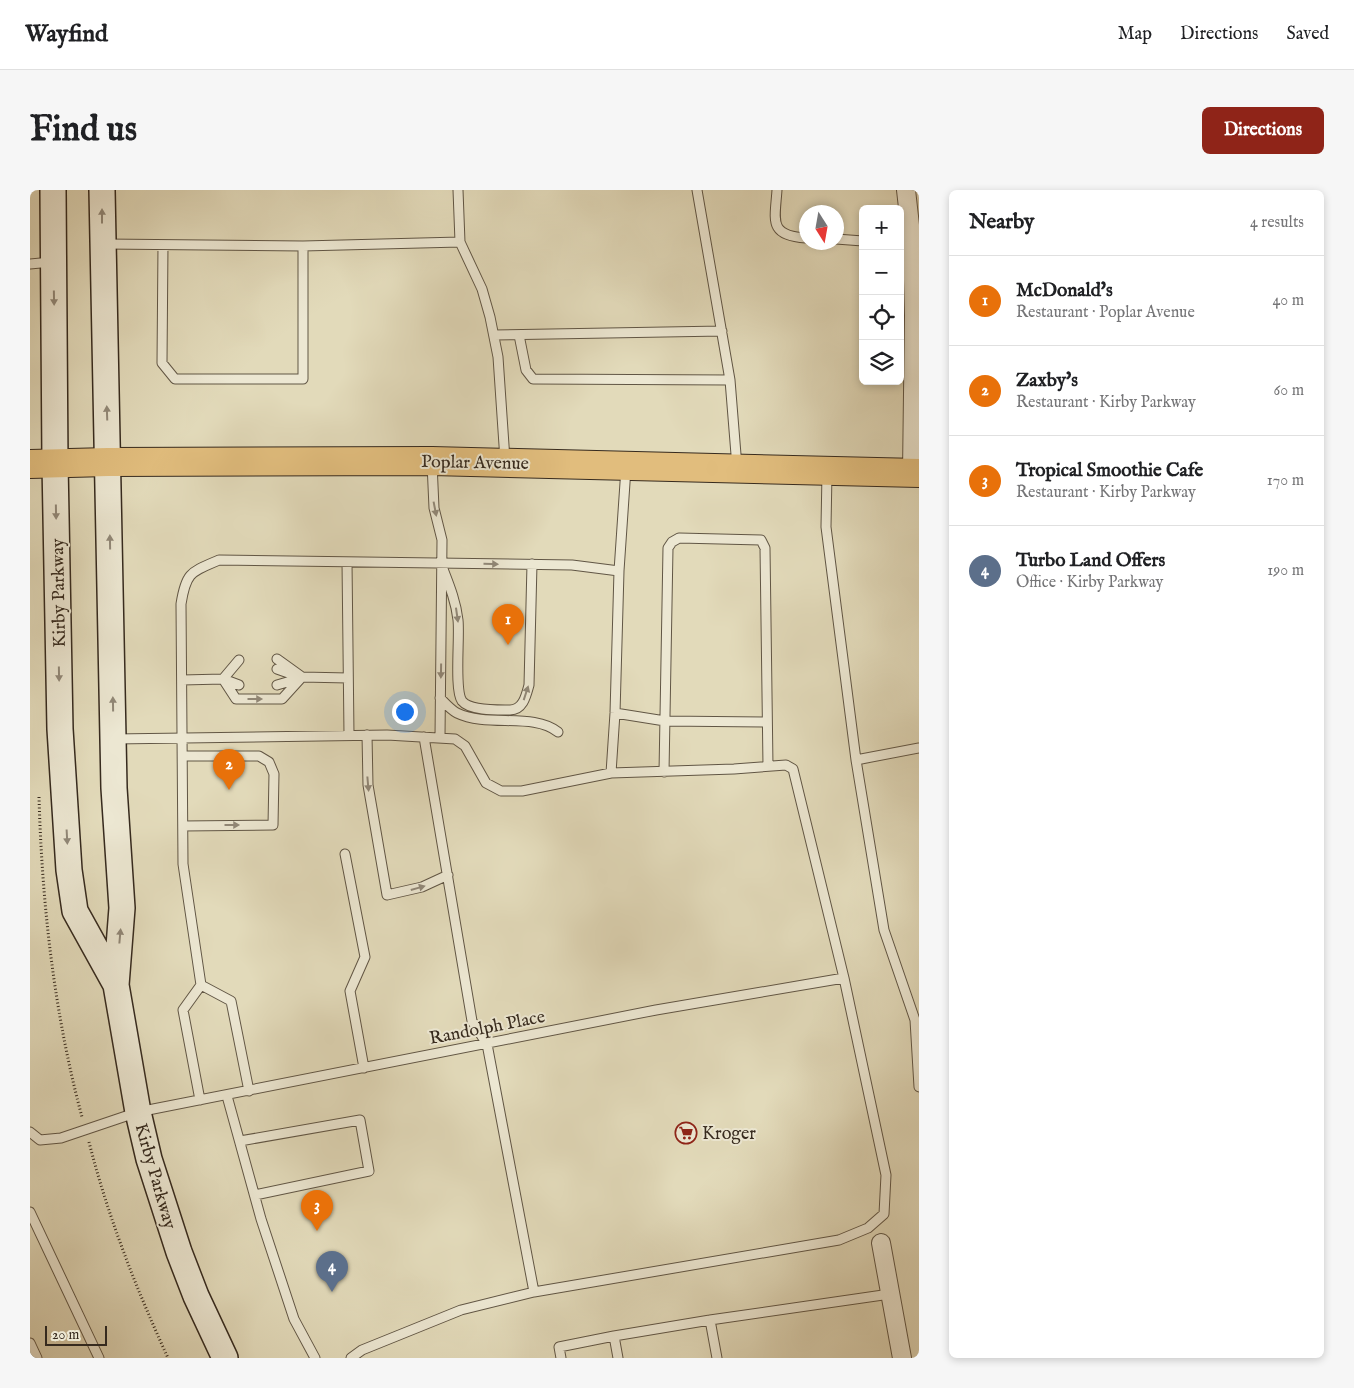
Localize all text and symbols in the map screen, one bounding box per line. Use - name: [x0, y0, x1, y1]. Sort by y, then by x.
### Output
- text: Wayfind: [25, 19, 108, 50]
- text: Map: [1118, 23, 1152, 46]
- text: Directions: [1180, 23, 1258, 46]
- text: Saved: [1286, 23, 1329, 46]
- button: Directions: [1202, 107, 1324, 154]
- text: Find us: [30, 108, 137, 153]
- north arrow: [799, 205, 844, 250]
- map controls: [859, 205, 904, 385]
- button: +: [859, 205, 904, 250]
- one-way arrow: [98, 207, 106, 223]
- text: Nearby: [969, 209, 1034, 236]
- text: 4 results: [1250, 213, 1304, 233]
- button: −: [859, 250, 904, 295]
- text: McDonald's: [1016, 279, 1113, 303]
- one-way arrow: [50, 290, 58, 306]
- text: 1: [982, 291, 988, 311]
- text: 40 m: [1272, 291, 1304, 311]
- button: locate: [859, 295, 904, 340]
- text: Restaurant · Poplar Avenue: [1016, 303, 1195, 323]
- button: layers: [859, 340, 904, 385]
- text: Zaxby's: [1016, 369, 1078, 393]
- text: 2: [981, 381, 989, 401]
- text: 60 m: [1274, 381, 1304, 401]
- text: Restaurant · Kirby Parkway: [1016, 393, 1196, 413]
- one-way arrow: [103, 405, 111, 421]
- street label: Poplar Avenue: [421, 451, 529, 476]
- text: Tropical Smoothie Cafe: [1016, 459, 1203, 483]
- text: 3: [982, 471, 988, 491]
- text: 170 m: [1267, 471, 1304, 491]
- text: Restaurant · Kirby Parkway: [1016, 483, 1196, 503]
- one-way arrow: [432, 502, 440, 518]
- one-way arrow: [52, 504, 60, 520]
- one-way arrow: [105, 533, 113, 549]
- street label: Kirby Parkway: [47, 538, 72, 648]
- text: Turbo Land Offers: [1016, 549, 1165, 573]
- one-way arrow: [484, 560, 500, 568]
- text: 4: [981, 561, 989, 581]
- text: 190 m: [1267, 561, 1304, 581]
- text: Office · Kirby Parkway: [1016, 573, 1163, 593]
- pin: 1: [492, 604, 524, 645]
- one-way arrow: [453, 608, 461, 624]
- one-way arrow: [437, 663, 445, 679]
- one-way arrow: [55, 667, 63, 683]
- one-way arrow: [523, 685, 531, 700]
- one-way arrow: [247, 695, 263, 703]
- one-way arrow: [109, 696, 117, 712]
- your location: [392, 699, 418, 725]
- pin: 2: [213, 749, 245, 790]
- one-way arrow: [365, 776, 373, 792]
- one-way arrow: [224, 821, 240, 829]
- one-way arrow: [63, 829, 71, 845]
- one-way arrow: [411, 883, 426, 891]
- one-way arrow: [116, 928, 124, 944]
- street label: Randolph Place: [427, 1006, 547, 1051]
- street label: Kirby Parkway: [128, 1121, 181, 1232]
- supermarket icon: Kroger: [674, 1121, 698, 1145]
- place label: Kroger: [702, 1123, 756, 1146]
- pin: 3: [301, 1190, 333, 1231]
- pin: 4: [316, 1251, 348, 1292]
- scale bar: [45, 1323, 108, 1346]
- text: 20 m: [52, 1326, 79, 1344]

